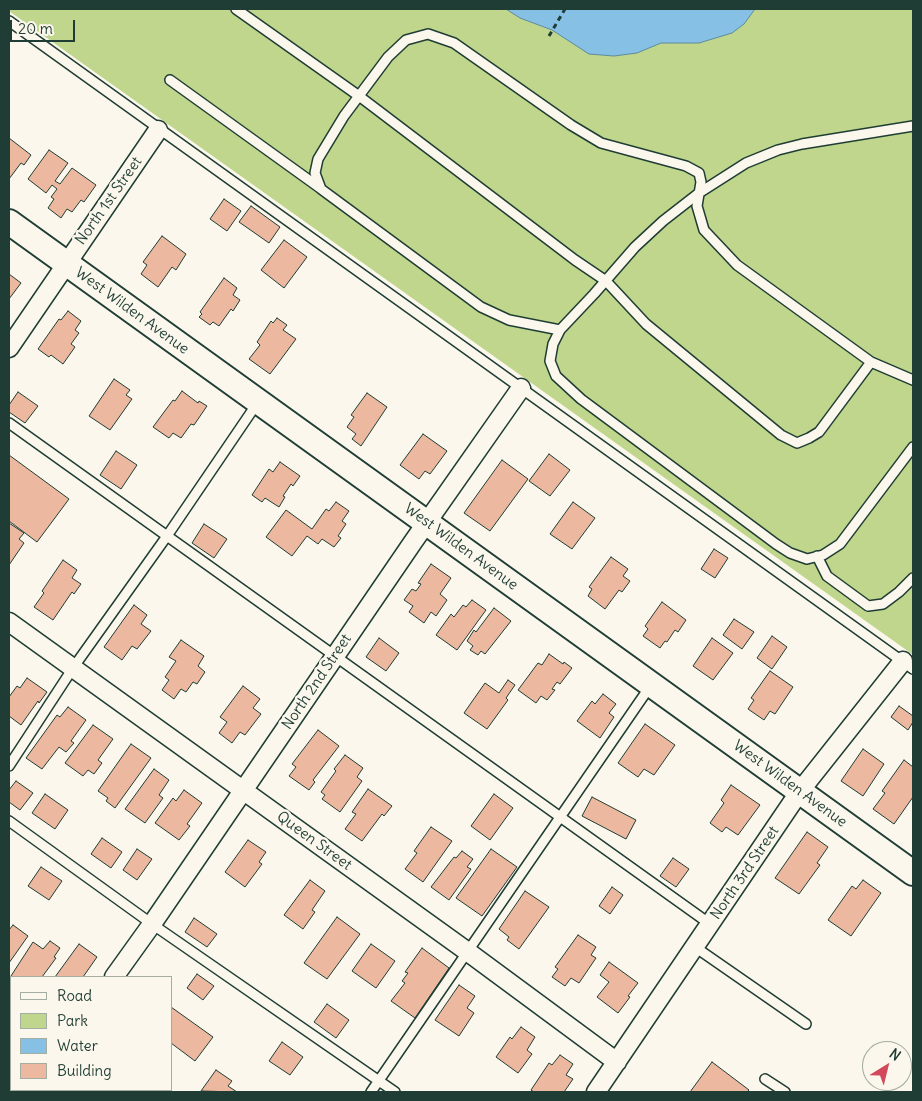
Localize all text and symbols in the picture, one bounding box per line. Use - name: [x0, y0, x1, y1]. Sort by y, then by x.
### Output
- scale bar: [12, 10, 78, 42]
- text: 20 m: [18, 19, 53, 38]
- street label: North 1st Street: [72, 153, 146, 249]
- street label: West Wilden Avenue: [72, 264, 192, 358]
- street label: West Wilden Avenue: [401, 500, 521, 594]
- street label: North 2nd Street: [278, 631, 356, 733]
- street label: West Wilden Avenue: [730, 737, 850, 831]
- street label: Queen Street: [273, 808, 355, 874]
- street label: North 3rd Street: [707, 823, 783, 923]
- legend: [10, 976, 172, 1091]
- text: Road: [57, 986, 92, 1005]
- text: Park: [57, 1011, 88, 1030]
- text: Water: [57, 1036, 98, 1055]
- north arrow: [862, 1041, 912, 1091]
- text: N: [886, 1045, 904, 1065]
- text: Building: [57, 1061, 112, 1080]

